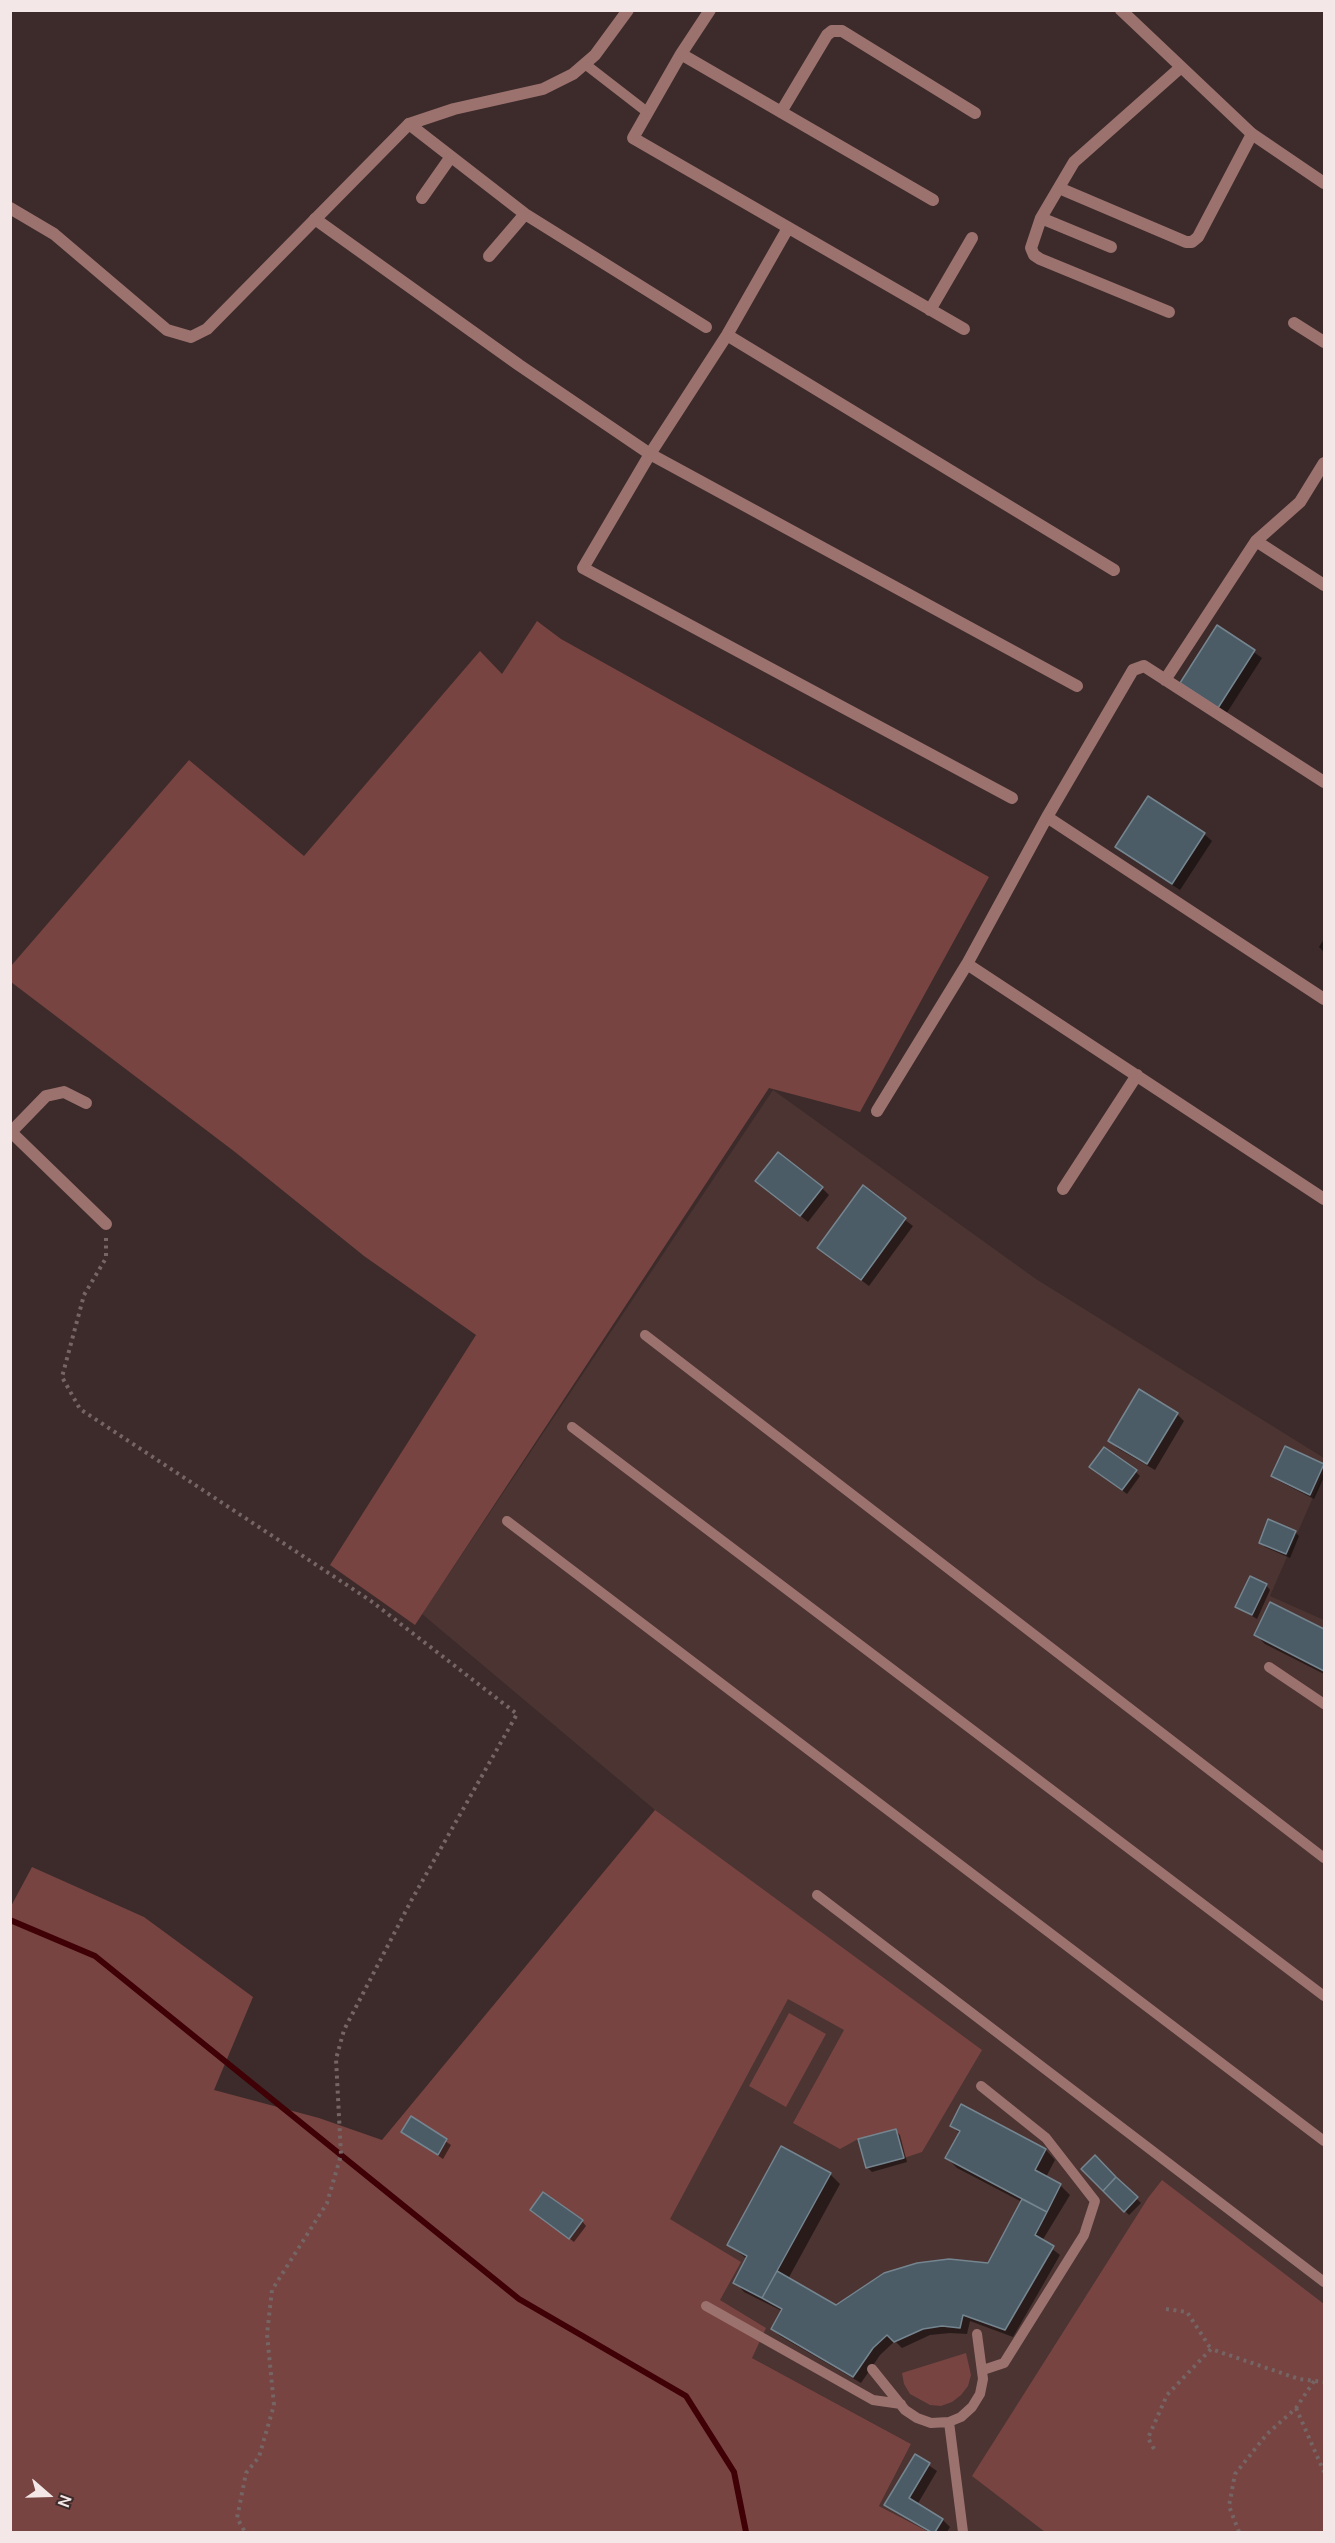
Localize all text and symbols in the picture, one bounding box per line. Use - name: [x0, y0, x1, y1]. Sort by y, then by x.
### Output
- north arrow: [18, 2465, 78, 2525]
- text: N: [53, 2492, 77, 2510]

